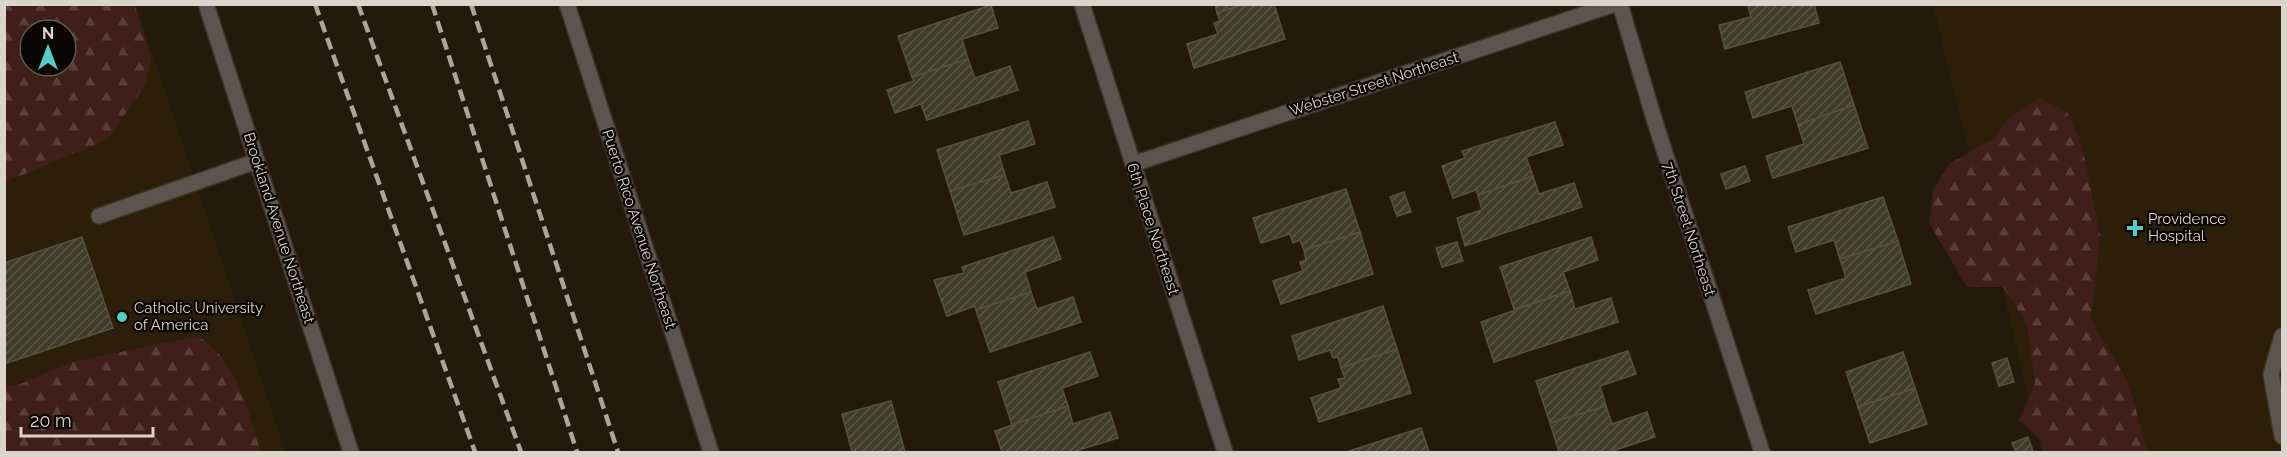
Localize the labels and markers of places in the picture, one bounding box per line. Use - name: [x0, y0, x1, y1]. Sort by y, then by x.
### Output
- place label: Providence Hospital: [2148, 210, 2226, 245]
- marker: Providence Hospital: [2126, 219, 2144, 237]
- place label: Catholic University of America: [134, 299, 263, 334]
- marker: Catholic University of America: [115, 310, 129, 324]

